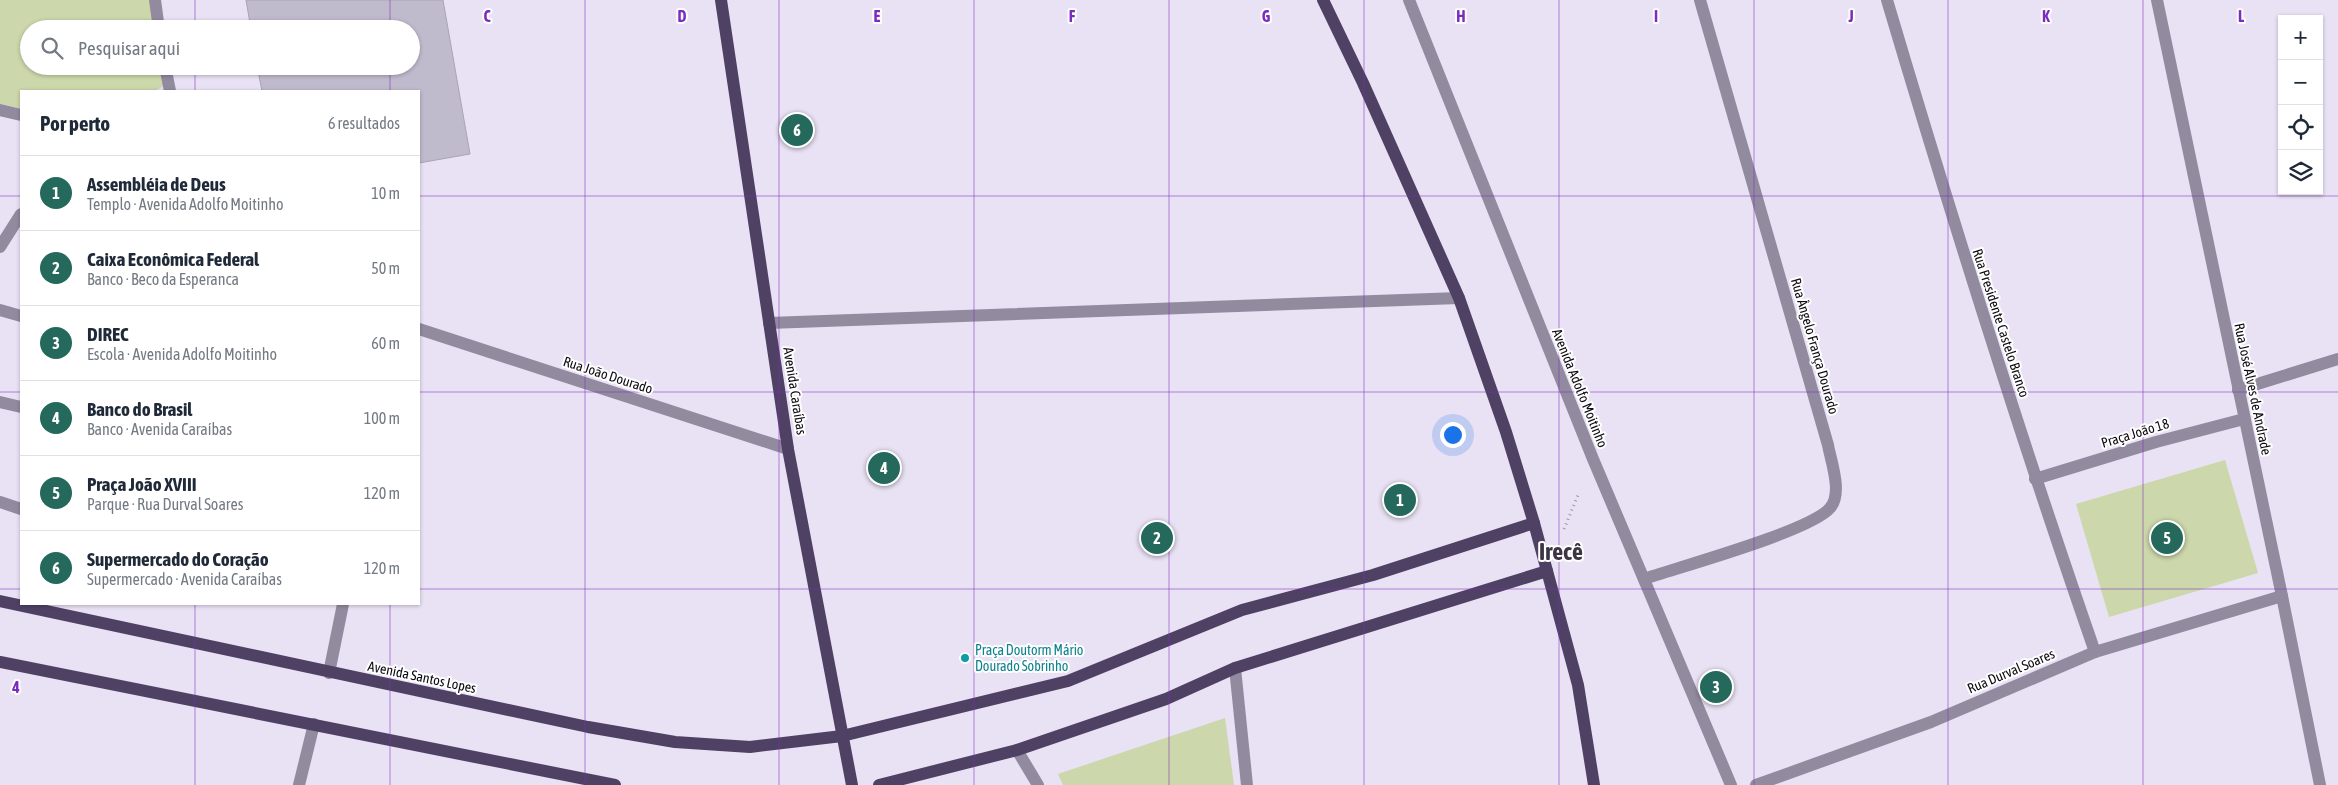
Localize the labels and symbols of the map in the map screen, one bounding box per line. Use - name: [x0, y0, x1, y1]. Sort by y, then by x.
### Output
- text: C: [483, 7, 491, 25]
- text: D: [678, 7, 687, 25]
- text: E: [874, 7, 881, 25]
- text: F: [1069, 7, 1076, 25]
- text: G: [1262, 7, 1271, 25]
- text: H: [1456, 7, 1466, 25]
- text: I: [1654, 7, 1658, 25]
- text: J: [1847, 7, 1854, 25]
- text: K: [2042, 7, 2050, 25]
- text: L: [2238, 7, 2245, 25]
- pin: 6: [781, 111, 813, 149]
- street label: Rua Presidente Castelo Branco: [1969, 247, 2033, 399]
- street label: Rua Ângelo França Dourado: [1788, 276, 1842, 416]
- street label: Rua José Alves de Andrade: [2231, 322, 2275, 456]
- street label: Avenida Adolfo Moitinho: [1549, 326, 1611, 450]
- street label: Avenida Caraíbas: [780, 346, 810, 436]
- street label: Rua João Dourado: [561, 353, 655, 397]
- street label: Praça João 18: [2099, 415, 2171, 451]
- your location: [1440, 422, 1466, 448]
- pin: 4: [868, 449, 900, 487]
- pin: 1: [1384, 481, 1416, 519]
- pin: 2: [1141, 519, 1173, 557]
- pin: 5: [2151, 519, 2183, 557]
- district label: Irecê: [1539, 538, 1583, 565]
- place label: Praça Doutorm Mário Dourado Sobrinho: [975, 642, 1083, 674]
- street label: Rua Durval Soares: [1965, 645, 2057, 697]
- marker: Praça Doutorm Mário Dourado Sobrinho: [959, 652, 971, 664]
- street label: Avenida Santos Lopes: [366, 658, 478, 696]
- pin: 3: [1700, 668, 1732, 706]
- text: 4: [11, 678, 20, 696]

